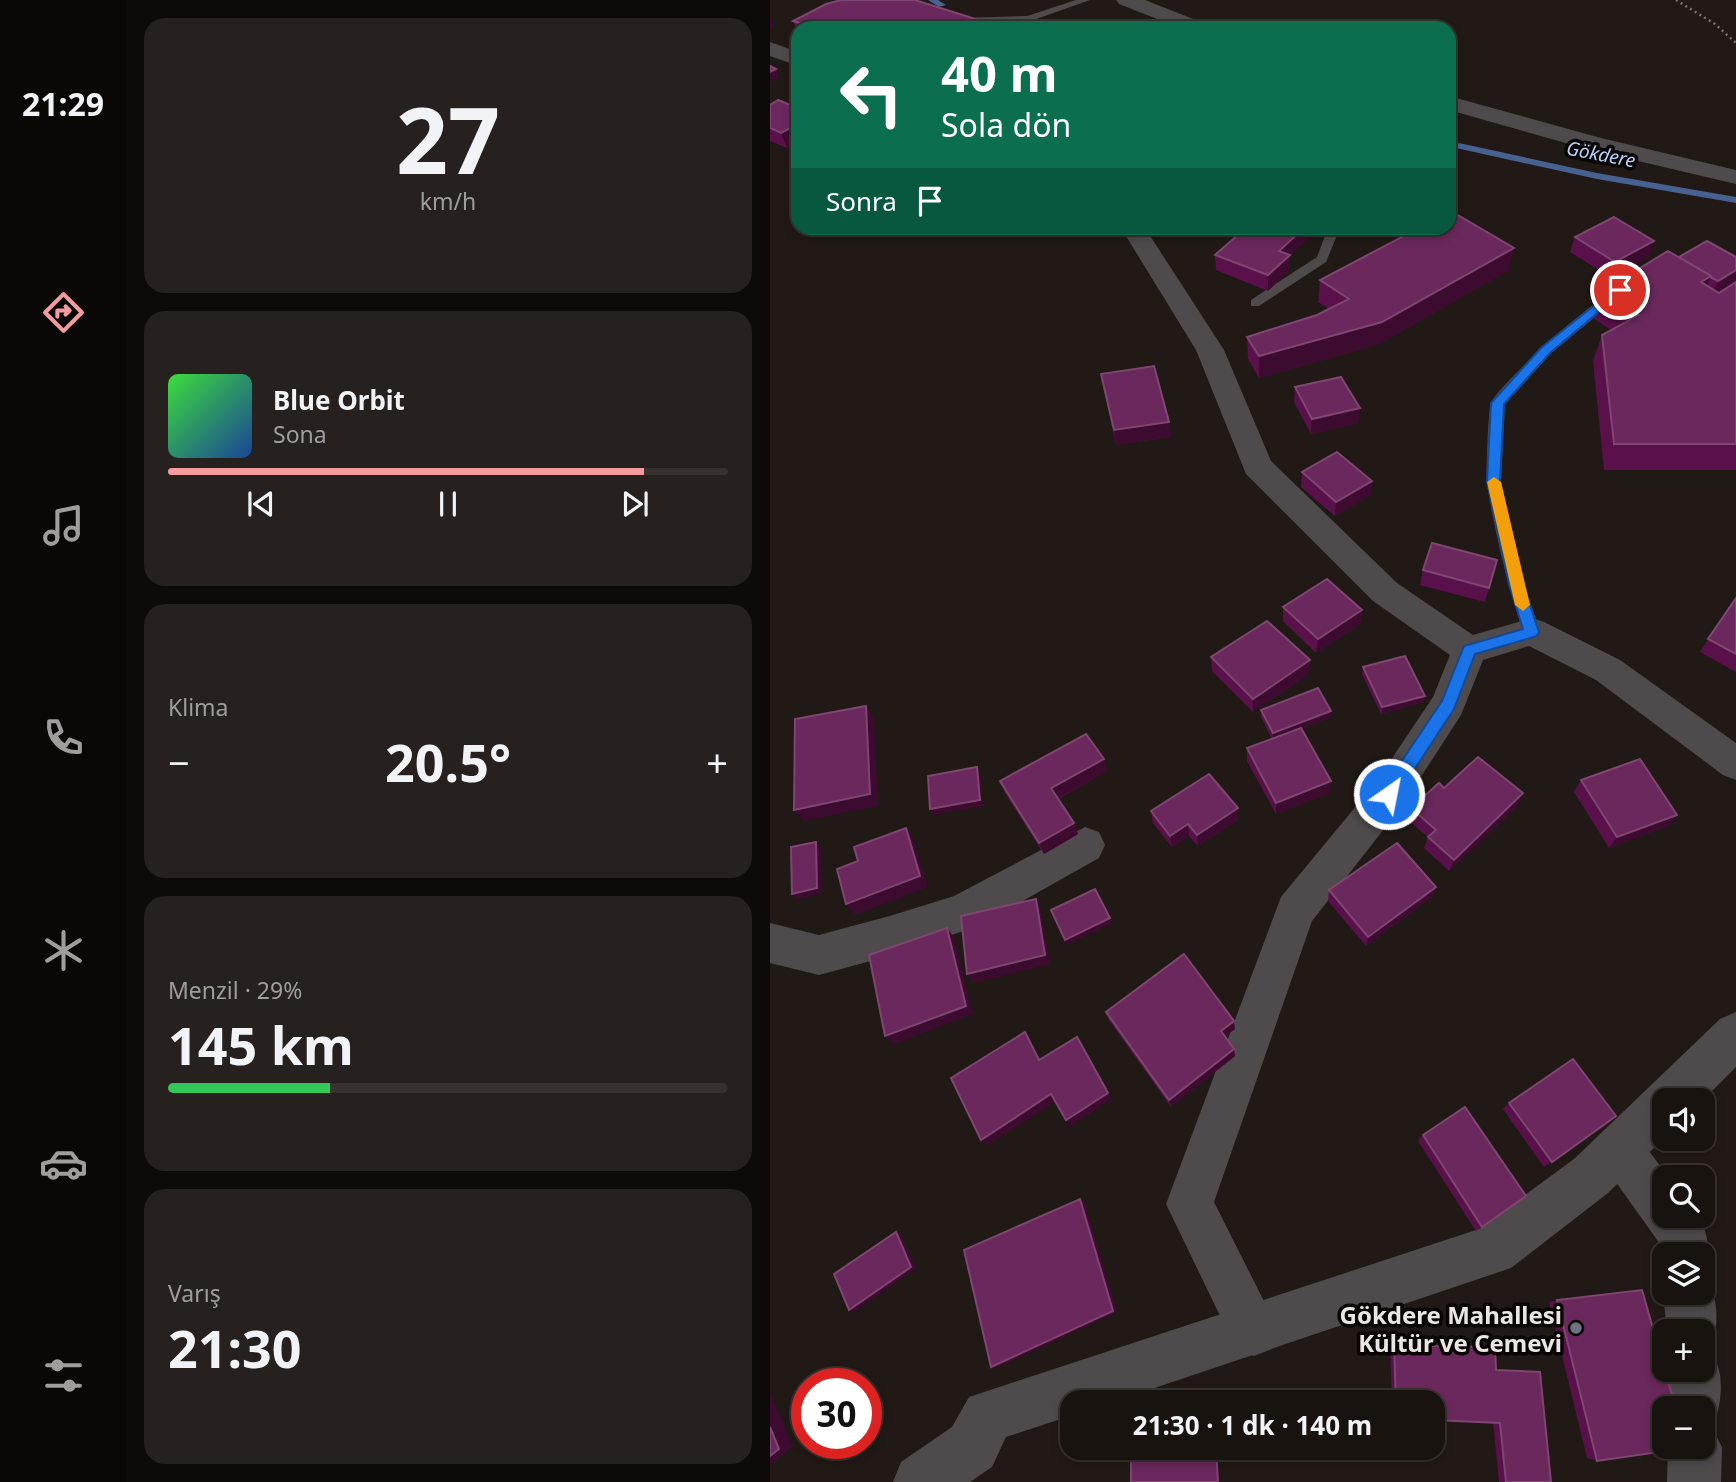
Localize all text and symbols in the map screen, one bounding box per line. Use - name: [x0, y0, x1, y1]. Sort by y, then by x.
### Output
- text: 40 m: [941, 40, 1058, 106]
- icon: left: [826, 49, 917, 140]
- text: 27: [396, 77, 500, 201]
- text: 21:29: [22, 82, 104, 125]
- text: Sola dön: [941, 103, 1071, 146]
- water label: Gökdere: [1564, 135, 1638, 173]
- icon: arrive: [911, 182, 949, 220]
- text: Sonra: [826, 183, 897, 219]
- text: km/h: [420, 185, 476, 217]
- pin: [1590, 260, 1650, 320]
- icon: arrive: [1601, 271, 1639, 309]
- icon: directions: [39, 288, 88, 337]
- text: Blue Orbit: [273, 382, 405, 418]
- text: Sona: [273, 418, 327, 450]
- icon: previous: [242, 485, 280, 523]
- icon: pause: [429, 485, 467, 523]
- icon: next: [616, 485, 654, 523]
- icon: music: [39, 501, 88, 550]
- text: Klima: [168, 691, 229, 723]
- icon: phone: [39, 713, 88, 762]
- text: 20.5°: [385, 726, 511, 797]
- text: −: [168, 736, 190, 788]
- text: +: [706, 736, 728, 788]
- position arrow: [1352, 757, 1426, 831]
- icon: climate: [39, 926, 88, 975]
- text: Menzil · 29%: [168, 974, 302, 1006]
- text: 145 km: [168, 1009, 354, 1080]
- map controls: [1652, 1088, 1715, 1459]
- button: sound: [1652, 1088, 1715, 1151]
- icon: car: [39, 1139, 88, 1188]
- button: search: [1652, 1165, 1715, 1228]
- button: layers: [1652, 1242, 1715, 1305]
- text: Varış: [168, 1277, 221, 1309]
- place label: Gökdere Mahallesi Kültür ve Cemevi: [1340, 1298, 1562, 1359]
- text: 21:30: [168, 1312, 302, 1383]
- button: +: [1652, 1319, 1715, 1382]
- marker: Gökdere Mahallesi Kültür ve Cemevi: [1568, 1320, 1584, 1336]
- icon: filters: [39, 1351, 88, 1400]
- speed limit sign: 30: [791, 1368, 882, 1459]
- button: −: [1652, 1396, 1715, 1459]
- text: 21:30 · 1 dk · 140 m: [1133, 1407, 1372, 1443]

